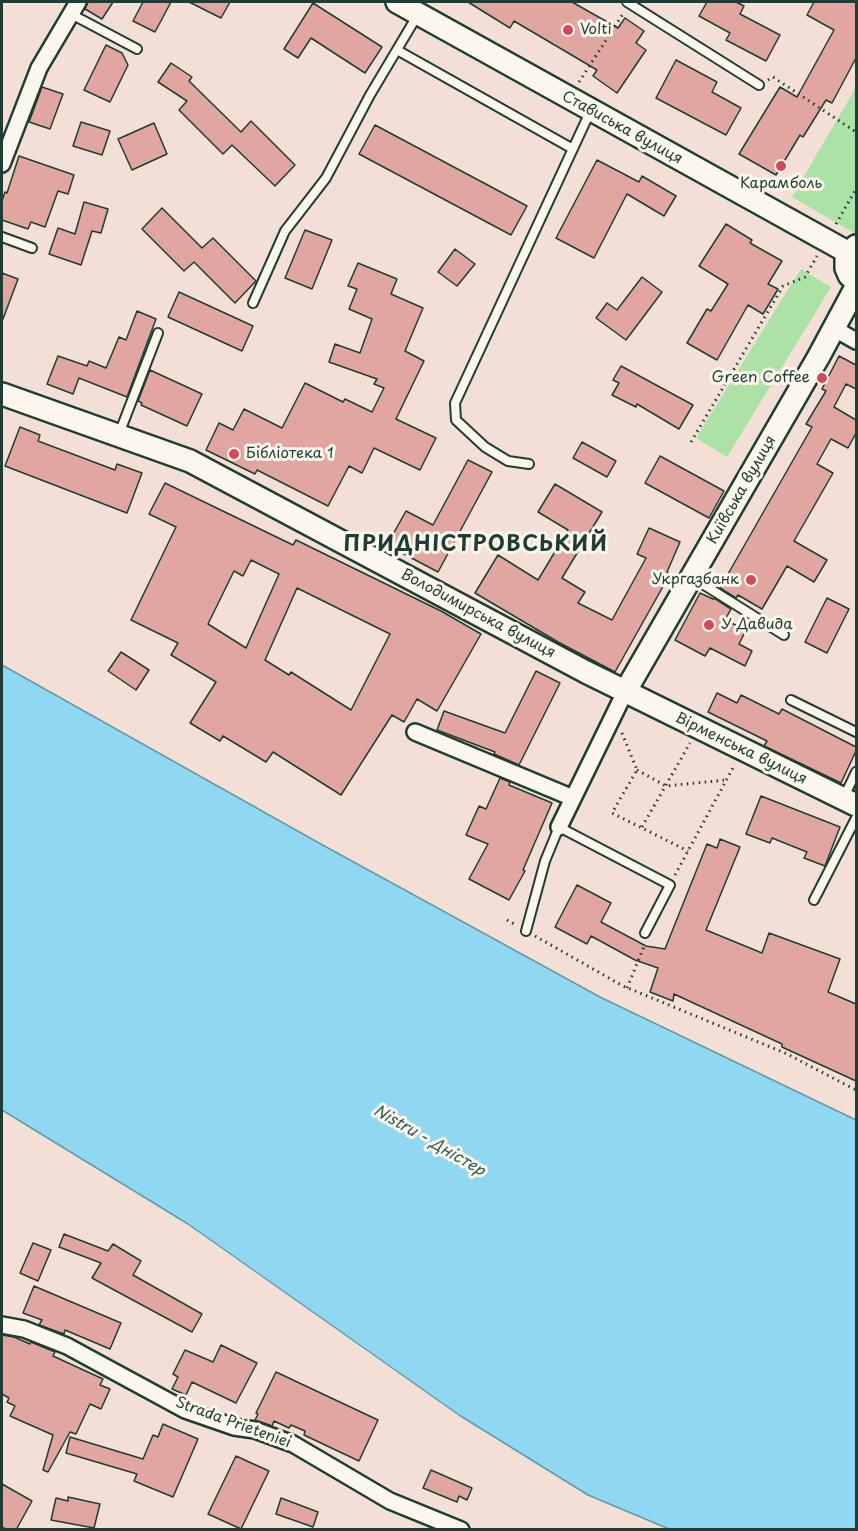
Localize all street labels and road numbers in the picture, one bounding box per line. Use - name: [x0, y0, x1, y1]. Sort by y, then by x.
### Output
- street label: Стависька вулиця: [559, 87, 685, 169]
- street label: Київська вулиця: [704, 433, 780, 547]
- street label: Володимирська вулиця: [398, 566, 558, 662]
- street label: Вірменська вулиця: [672, 709, 810, 789]
- street label: Strada Prieteniei: [173, 1394, 293, 1452]

